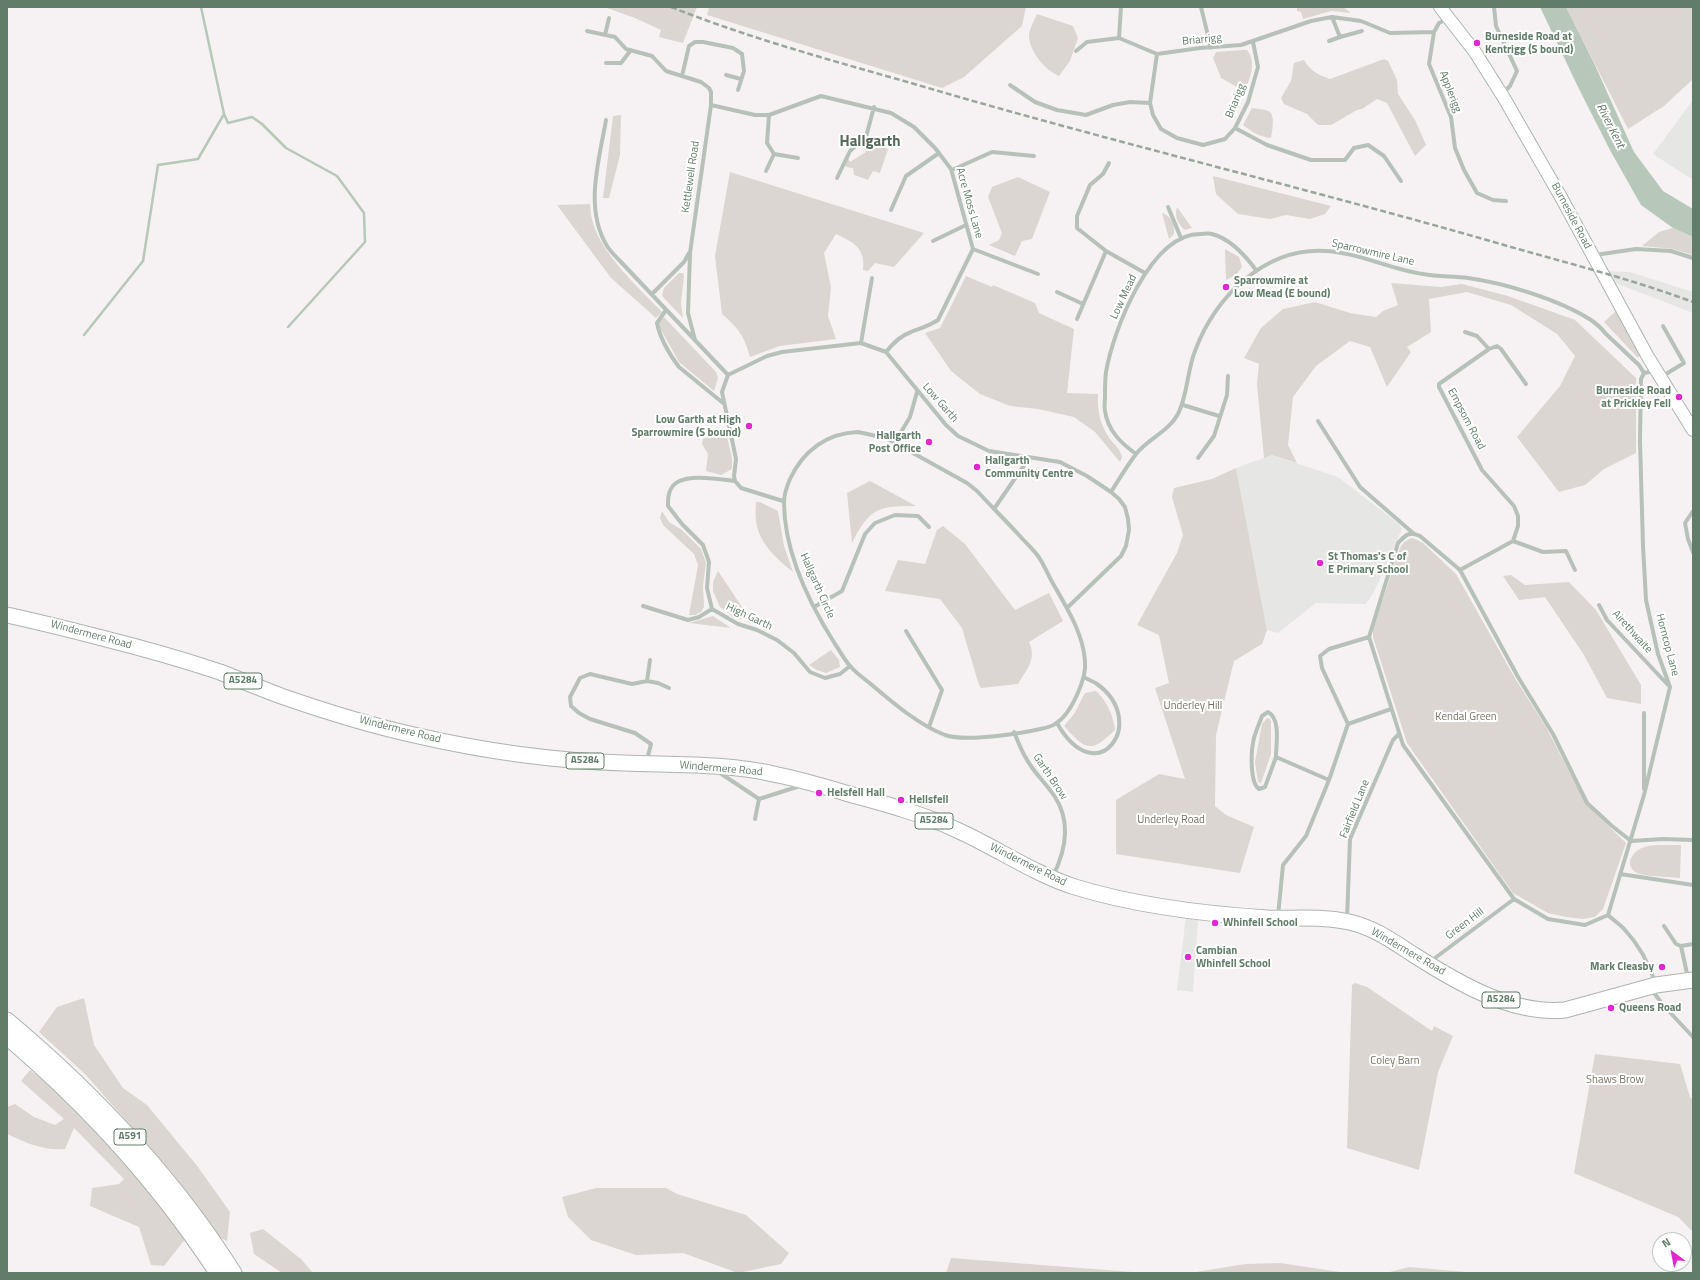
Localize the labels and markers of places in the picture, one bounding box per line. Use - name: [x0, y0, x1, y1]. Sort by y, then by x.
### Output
- place label: Burneside Road at Kentrigg (S bound): [1485, 30, 1573, 56]
- marker: Burneside Road at Kentrigg (S bound): [1472, 38, 1482, 48]
- place label: Sparrowmire at Low Mead (E bound): [1234, 274, 1330, 300]
- marker: Sparrowmire at Low Mead (E bound): [1221, 282, 1231, 292]
- place label: Burneside Road at Prickley Fell: [1596, 384, 1671, 410]
- marker: Burneside Road at Prickley Fell: [1674, 392, 1684, 402]
- place label: Low Garth at High Sparrowmire (S bound): [631, 413, 741, 439]
- marker: Low Garth at High Sparrowmire (S bound): [744, 421, 754, 431]
- place label: Hallgarth Post Office: [869, 429, 921, 455]
- marker: Hallgarth Post Office: [924, 437, 934, 447]
- place label: Hallgarth Community Centre: [985, 454, 1073, 480]
- marker: Hallgarth Community Centre: [972, 462, 982, 472]
- place label: St Thomas's C of E Primary School: [1328, 550, 1408, 576]
- marker: St Thomas's C of E Primary School: [1315, 558, 1325, 568]
- place label: Helsfell Hall: [827, 786, 885, 800]
- marker: Helsfell Hall: [814, 788, 824, 798]
- place label: Hellsfell: [909, 793, 949, 807]
- marker: Hellsfell: [896, 795, 906, 805]
- place label: Whinfell School: [1223, 916, 1298, 930]
- marker: Whinfell School: [1210, 918, 1220, 928]
- place label: Cambian Whinfell School: [1196, 944, 1271, 970]
- marker: Cambian Whinfell School: [1183, 952, 1193, 962]
- place label: Mark Cleasby: [1590, 960, 1654, 974]
- marker: Mark Cleasby: [1657, 962, 1667, 972]
- place label: Queens Road: [1619, 1001, 1681, 1015]
- marker: Queens Road: [1606, 1003, 1616, 1013]

